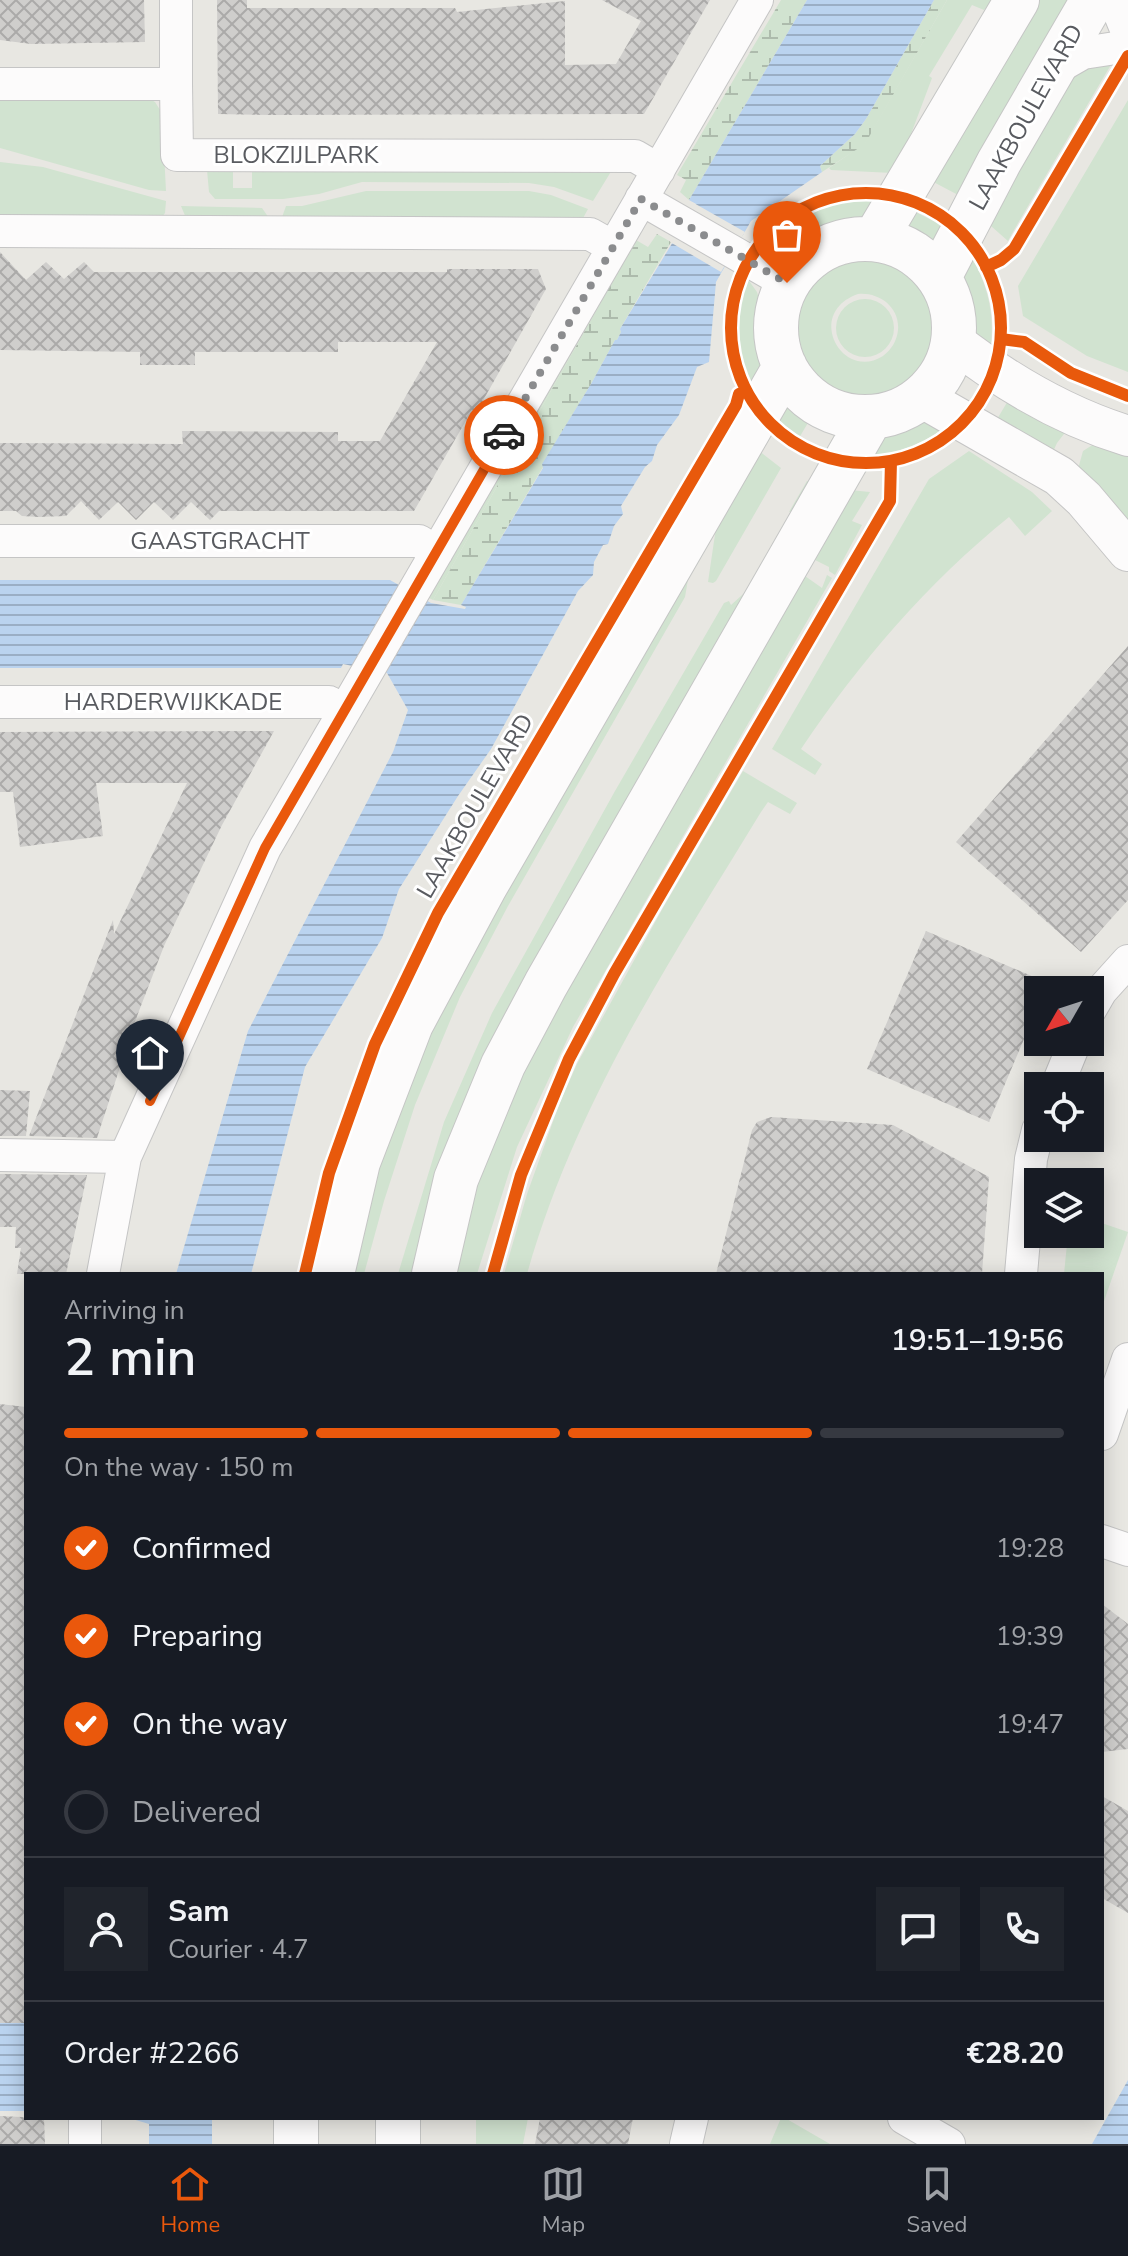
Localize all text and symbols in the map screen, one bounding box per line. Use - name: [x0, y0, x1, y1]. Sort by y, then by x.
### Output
- street label: LAAKBOULEVARD: [962, 18, 1090, 216]
- street label: BLOKZIJLPARK: [214, 139, 379, 171]
- pin: [753, 201, 821, 283]
- icon: bag: [765, 213, 809, 257]
- courier: [464, 395, 544, 475]
- icon: car: [482, 413, 526, 457]
- street label: GAASTGRACHT: [130, 525, 310, 557]
- street label: HARDERWIJKKADE: [64, 686, 282, 718]
- street label: LAAKBOULEVARD: [409, 708, 541, 904]
- north arrow: [1024, 976, 1104, 1056]
- map controls: [1024, 976, 1104, 1248]
- pin: [116, 1019, 184, 1101]
- icon: home: [128, 1031, 172, 1075]
- button: locate: [1024, 1072, 1104, 1152]
- button: layers: [1024, 1168, 1104, 1248]
- text: Arriving in: [64, 1293, 185, 1328]
- text: 19:51–19:56: [891, 1320, 1064, 1361]
- text: 2 min: [64, 1322, 197, 1393]
- text: On the way · 150 m: [64, 1450, 293, 1485]
- icon: check: [64, 1526, 108, 1570]
- text: Confirmed: [132, 1528, 272, 1569]
- text: 19:28: [996, 1531, 1064, 1566]
- icon: check: [64, 1614, 108, 1658]
- text: Preparing: [132, 1616, 263, 1657]
- text: 19:39: [996, 1619, 1064, 1654]
- icon: check: [64, 1702, 108, 1746]
- text: On the way: [132, 1704, 287, 1745]
- text: 19:47: [996, 1707, 1064, 1742]
- text: Delivered: [132, 1792, 261, 1833]
- button: person: [64, 1887, 148, 1971]
- button: chat: [876, 1887, 960, 1971]
- button: phone: [980, 1887, 1064, 1971]
- text: Sam: [168, 1891, 230, 1932]
- text: Courier · 4.7: [168, 1932, 309, 1967]
- text: Order #2266: [64, 2033, 239, 2074]
- text: €28.20: [967, 2033, 1064, 2074]
- tab: Home: [161, 2162, 220, 2240]
- tab: Map: [541, 2162, 585, 2240]
- tab: Saved: [907, 2162, 967, 2240]

